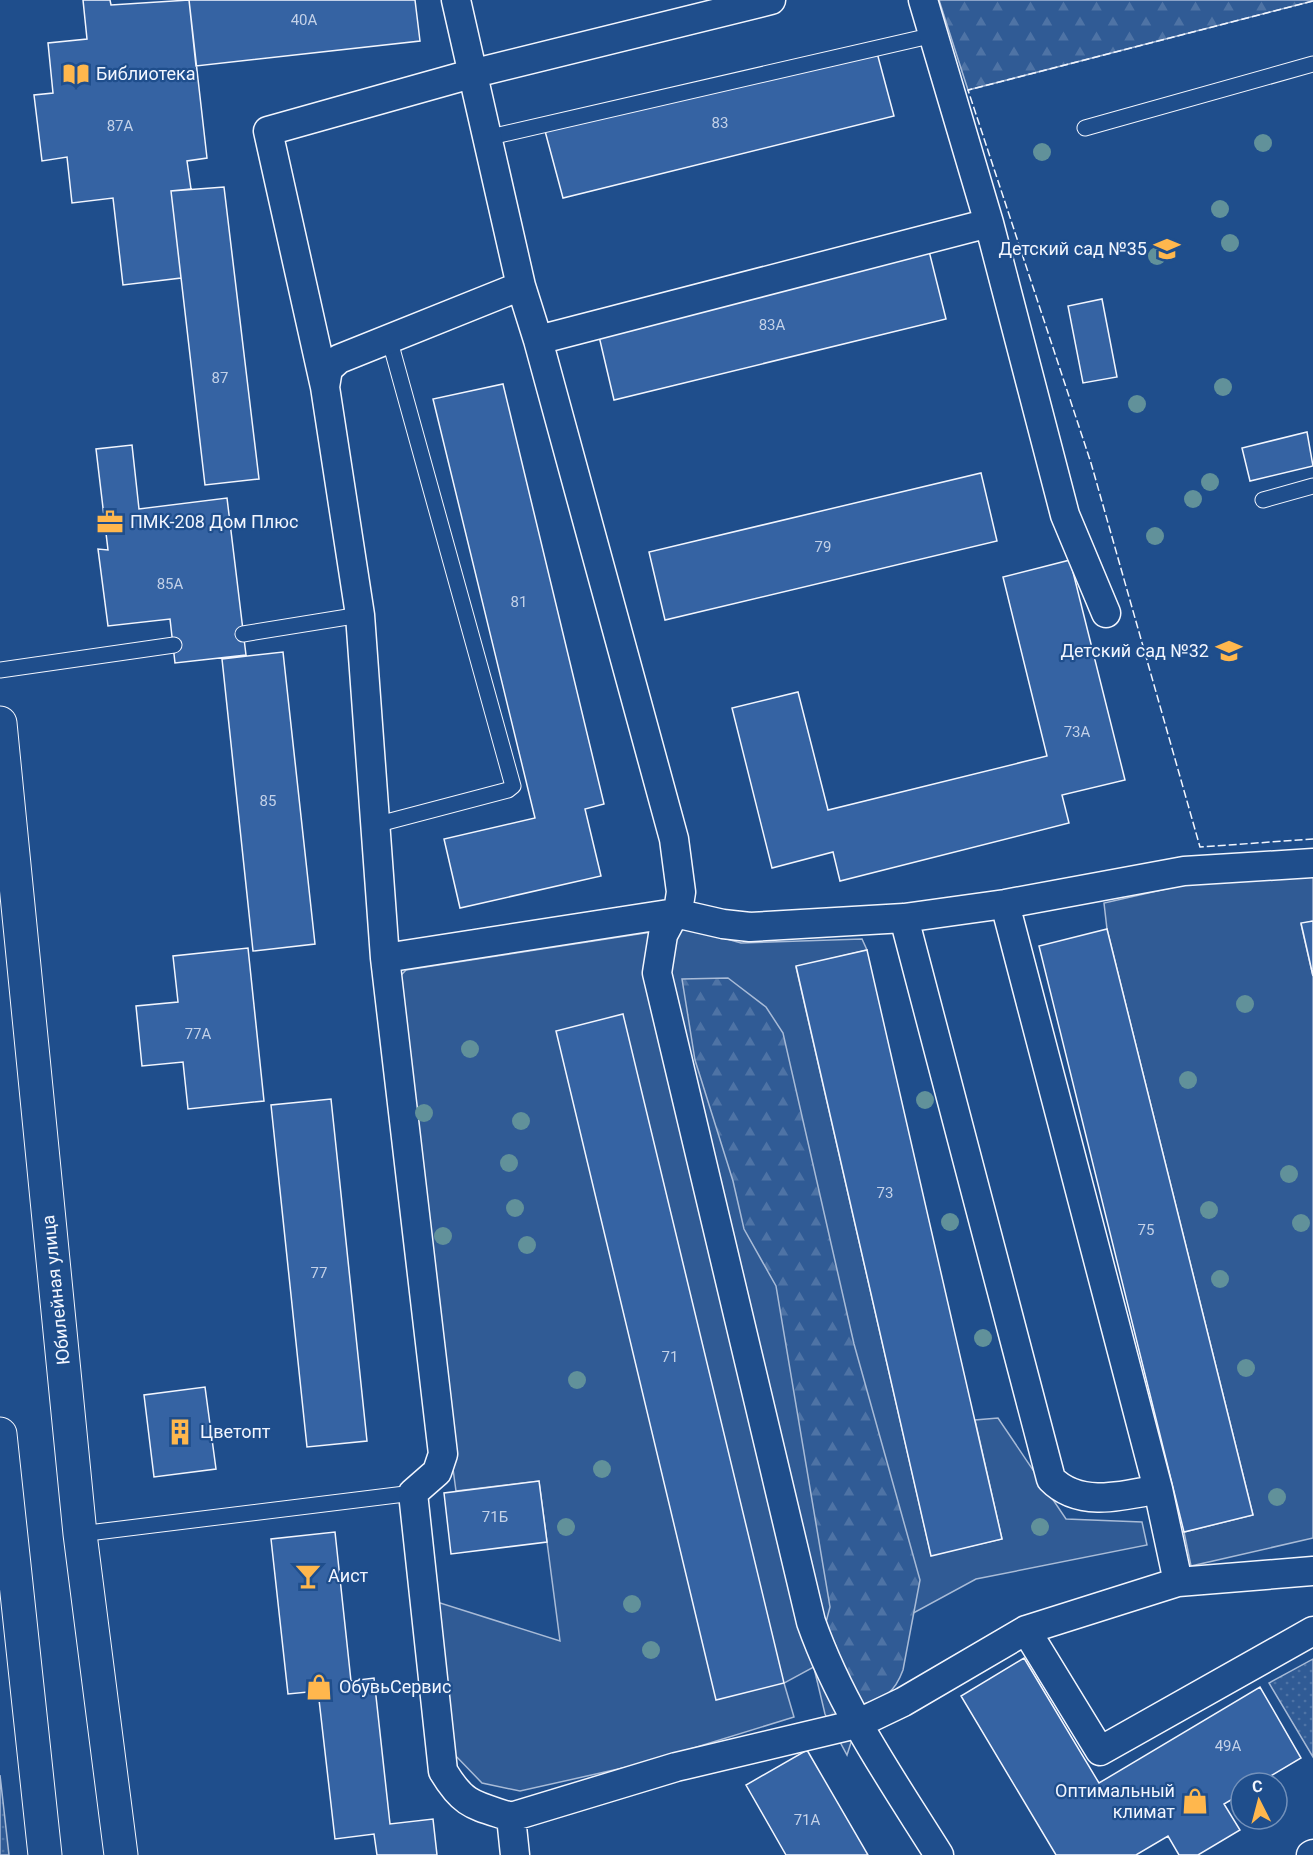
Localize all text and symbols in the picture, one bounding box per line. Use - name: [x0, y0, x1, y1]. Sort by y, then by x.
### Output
- house number: 40А: [291, 11, 318, 29]
- library icon: Библиотека: [61, 59, 91, 89]
- place label: Библиотека: [96, 63, 196, 84]
- house number: 83: [712, 114, 728, 132]
- house number: 87А: [107, 117, 134, 135]
- school or university icon: Детский сад №35: [1152, 234, 1182, 264]
- place label: Детский сад №35: [998, 238, 1147, 259]
- house number: 83А: [759, 316, 786, 334]
- house number: 87: [212, 369, 228, 387]
- office icon: ПМК-208 Дом Плюс: [95, 507, 125, 537]
- place label: ПМК-208 Дом Плюс: [130, 511, 298, 532]
- house number: 79: [815, 538, 831, 556]
- house number: 85А: [157, 575, 184, 593]
- house number: 81: [511, 593, 527, 611]
- school or university icon: Детский сад №32: [1214, 636, 1244, 666]
- place label: Детский сад №32: [1060, 640, 1209, 661]
- house number: 73А: [1064, 723, 1091, 741]
- house number: 85: [260, 792, 276, 810]
- house number: 77А: [185, 1025, 212, 1043]
- house number: 73: [877, 1184, 893, 1202]
- street label: Юбилейная улица: [37, 1214, 74, 1366]
- house number: 75: [1138, 1221, 1154, 1239]
- house number: 77: [311, 1264, 327, 1282]
- house number: 71: [662, 1348, 678, 1366]
- building icon: Цветопт: [165, 1417, 195, 1447]
- place label: Цветопт: [200, 1421, 271, 1442]
- house number: 71Б: [482, 1508, 508, 1526]
- bar icon: Аист: [293, 1561, 323, 1591]
- place label: Аист: [328, 1565, 369, 1586]
- shop icon: ОбувьСервис: [304, 1672, 334, 1702]
- place label: ОбувьСервис: [339, 1676, 451, 1697]
- house number: 49А: [1215, 1737, 1242, 1755]
- north arrow: [1229, 1771, 1289, 1831]
- text: С: [1251, 1777, 1264, 1797]
- place label: Оптимальный климат: [1055, 1780, 1175, 1822]
- shop icon: Оптимальный климат: [1180, 1786, 1210, 1816]
- house number: 71А: [794, 1811, 821, 1829]

